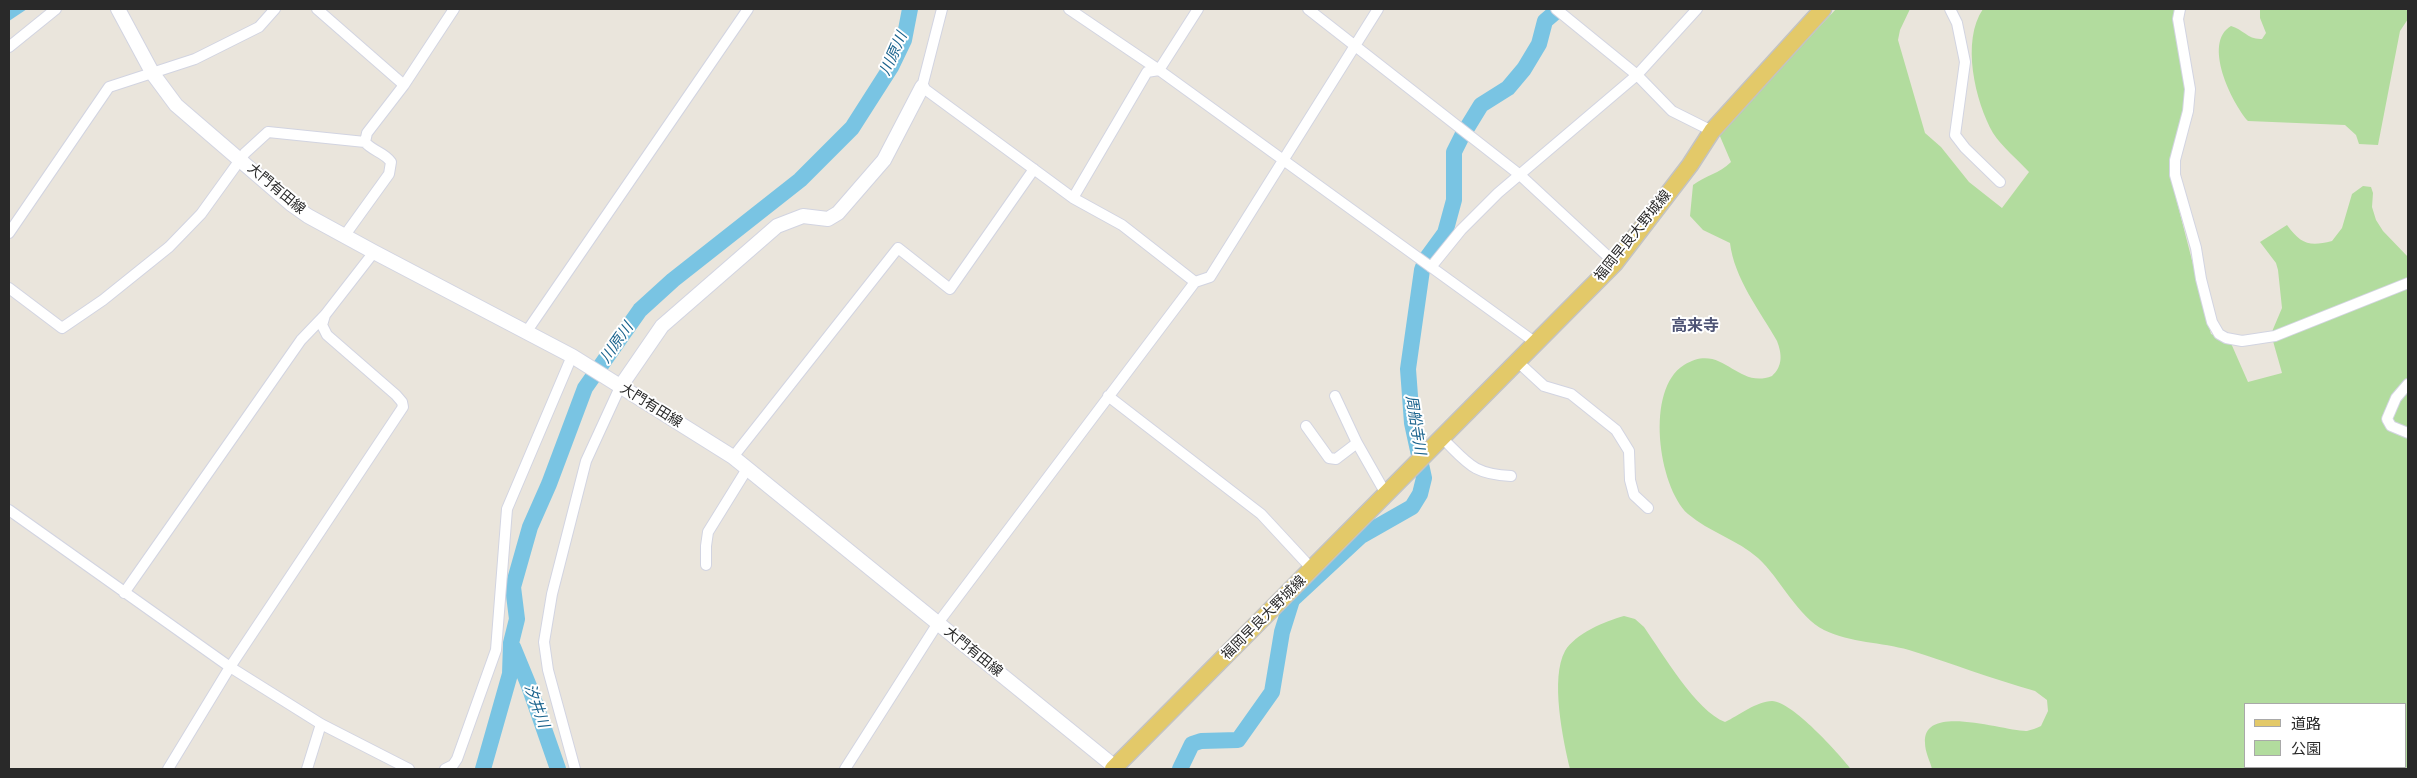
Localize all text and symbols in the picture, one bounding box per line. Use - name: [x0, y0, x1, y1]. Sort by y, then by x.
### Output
- water label: 川原川: [877, 30, 911, 78]
- street label: 大門有田線: [244, 160, 308, 218]
- street label: 福岡早良大野城線: [1591, 187, 1675, 285]
- district label: 高来寺: [1671, 317, 1719, 337]
- water label: 川原川: [597, 319, 637, 367]
- street label: 大門有田線: [617, 380, 685, 432]
- water label: 周船寺川: [1401, 394, 1429, 456]
- street label: 福岡早良大野城線: [1218, 572, 1310, 664]
- street label: 大門有田線: [941, 623, 1005, 681]
- water label: 汐井川: [520, 682, 552, 730]
- legend: [2244, 703, 2407, 768]
- text: 道路: [2291, 714, 2321, 733]
- text: 公園: [2291, 739, 2321, 758]

